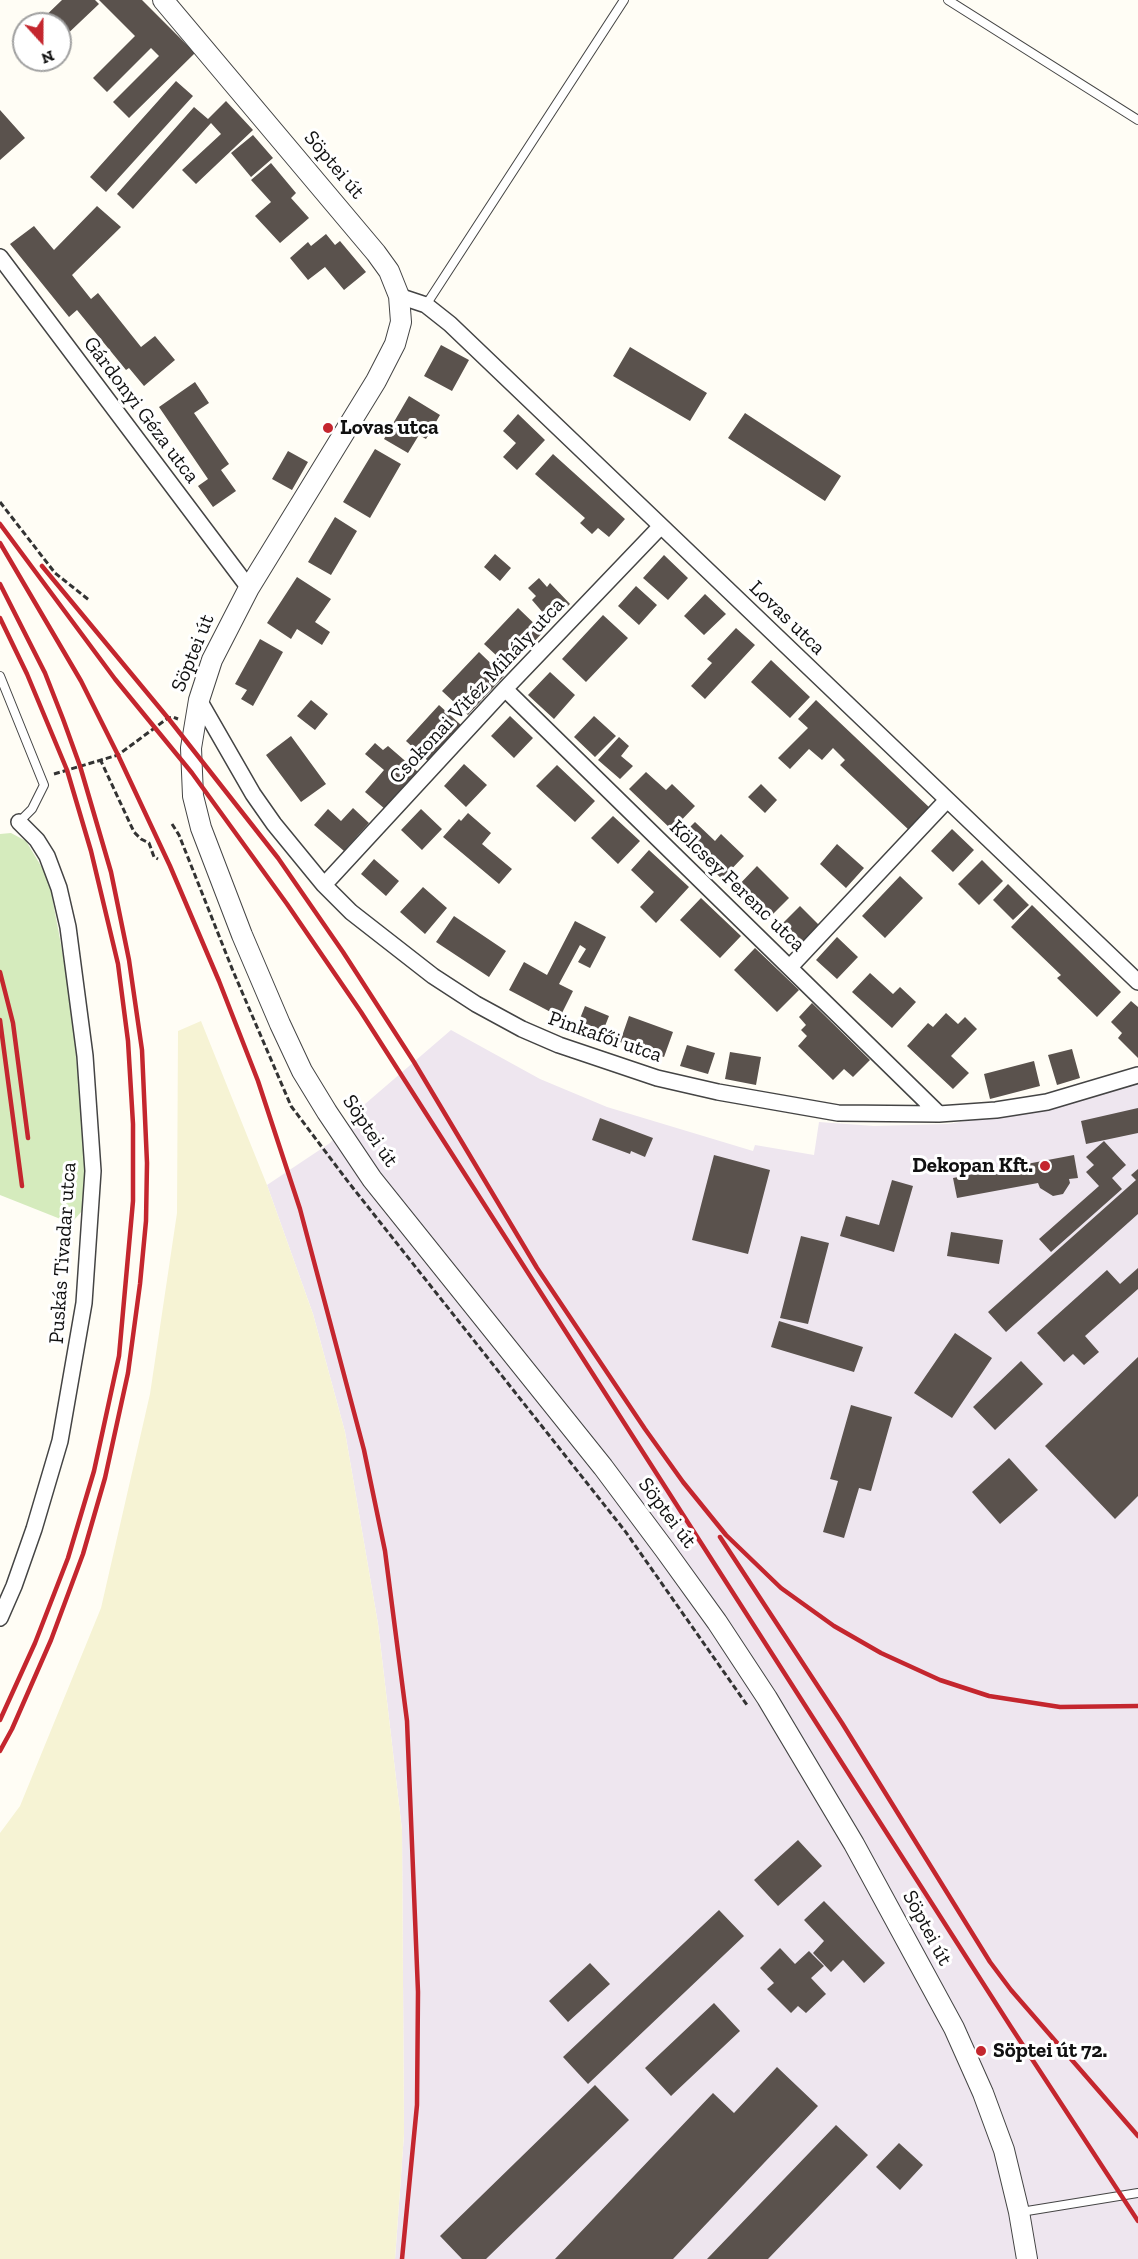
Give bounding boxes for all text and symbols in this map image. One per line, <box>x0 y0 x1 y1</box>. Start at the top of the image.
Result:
north arrow <box>12 12 72 72</box>
text: N <box>39 46 57 68</box>
street label: Söptei út <box>298 126 370 204</box>
street label: Gárdonyi Géza utca <box>78 332 204 488</box>
place label: Lovas utca <box>340 415 439 441</box>
marker: Lovas utca <box>321 421 335 435</box>
street label: Lovas utca <box>744 576 830 660</box>
street label: Csokonai Vitéz Mihály utca <box>384 593 570 789</box>
street label: Söptei út <box>166 611 220 695</box>
street label: Kölcsey Ferenc utca <box>664 815 810 957</box>
street label: Pinkafői utca <box>545 1006 665 1068</box>
street label: Söptei út <box>337 1090 403 1172</box>
place label: Dekopan Kft. <box>912 1153 1033 1179</box>
marker: Dekopan Kft. <box>1038 1159 1052 1173</box>
street label: Puskás Tivadar utca <box>44 1161 82 1345</box>
street label: Söptei út <box>632 1473 702 1553</box>
street label: Söptei út <box>897 1886 957 1970</box>
place label: Söptei út 72. <box>993 2038 1107 2064</box>
marker: Söptei út 72. <box>974 2044 988 2058</box>

